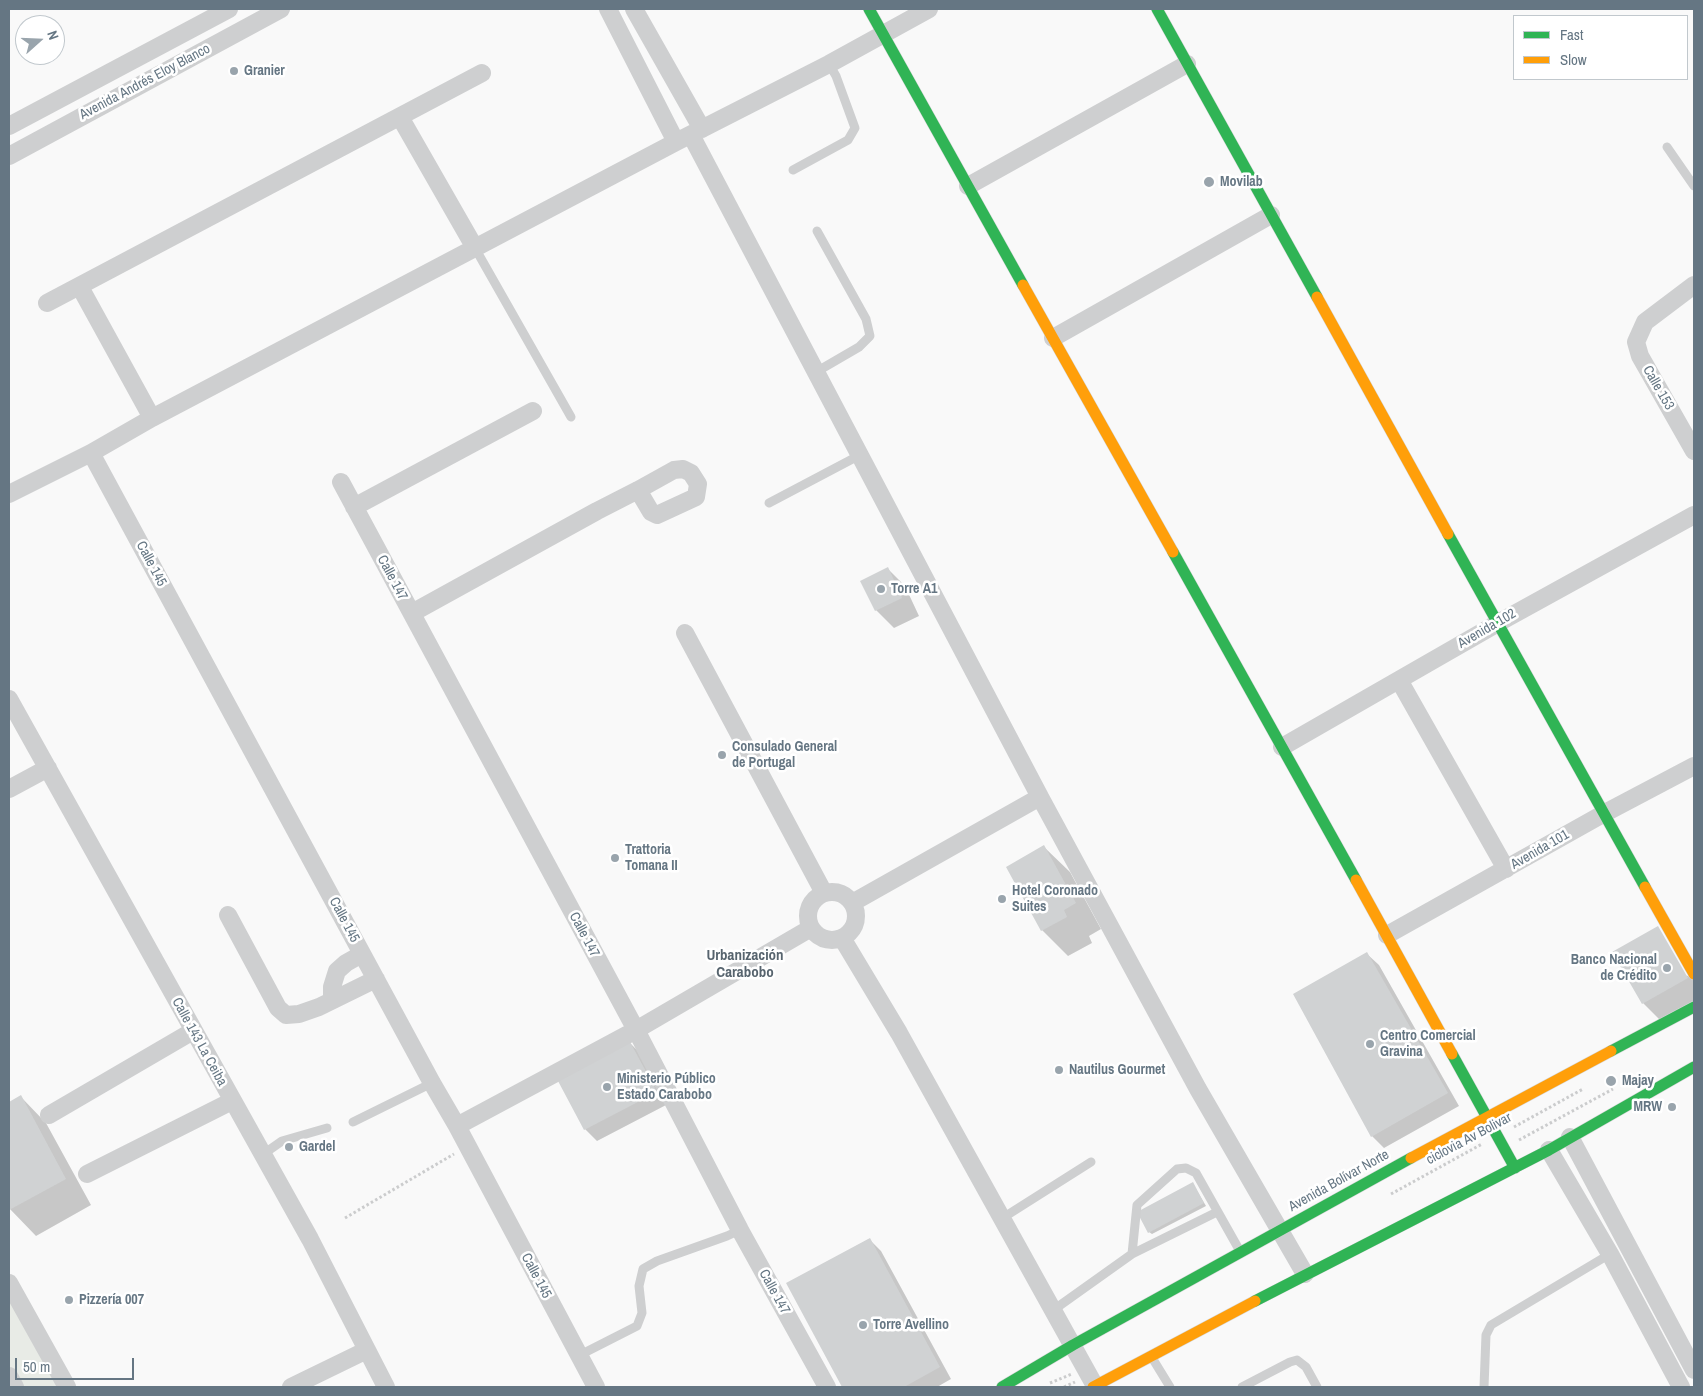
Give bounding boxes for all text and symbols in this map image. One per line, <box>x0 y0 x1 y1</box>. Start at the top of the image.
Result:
north arrow <box>15 15 65 65</box>
legend <box>1513 15 1688 80</box>
text: Fast <box>1560 24 1583 45</box>
text: N <box>43 28 63 42</box>
street label: Avenida Andrés Eloy Blanco <box>77 40 213 124</box>
text: Slow <box>1560 49 1587 70</box>
place label: Granier <box>244 63 285 79</box>
marker: Granier <box>228 65 240 77</box>
place label: Movilab <box>1220 174 1263 190</box>
marker: Movilab <box>1202 175 1216 189</box>
street label: Calle 153 <box>1639 363 1677 413</box>
street label: Calle 145 <box>132 539 170 589</box>
street label: Calle 147 <box>373 553 411 603</box>
place label: Torre A1 <box>891 581 937 597</box>
marker: Torre A1 <box>875 583 887 595</box>
street label: Avenida 102 <box>1455 606 1519 652</box>
place label: Consulado General de Portugal <box>732 739 837 772</box>
marker: Consulado General de Portugal <box>716 749 728 761</box>
street label: Avenida 101 <box>1508 827 1572 873</box>
place label: Trattoria Tomana II <box>625 842 678 874</box>
marker: Trattoria Tomana II <box>609 852 621 864</box>
place label: Hotel Coronado Suites <box>1012 883 1098 916</box>
marker: Hotel Coronado Suites <box>996 893 1008 905</box>
street label: Calle 145 <box>325 895 363 945</box>
street label: Calle 147 <box>565 910 603 960</box>
district label: Urbanización Carabobo <box>706 947 784 982</box>
place label: Banco Nacional de Crédito <box>1571 952 1657 984</box>
marker: Banco Nacional de Crédito <box>1661 962 1673 974</box>
street label: Calle 143 La Ceiba <box>168 995 230 1089</box>
place label: Centro Comercial Gravina <box>1380 1028 1476 1060</box>
marker: Centro Comercial Gravina <box>1364 1038 1376 1050</box>
place label: Nautilus Gourmet <box>1069 1062 1165 1078</box>
marker: Nautilus Gourmet <box>1053 1064 1065 1076</box>
place label: Ministerio Público Estado Carabobo <box>617 1071 716 1104</box>
place label: Majay <box>1622 1073 1654 1089</box>
marker: Majay <box>1604 1074 1618 1088</box>
marker: Ministerio Público Estado Carabobo <box>601 1081 613 1093</box>
place label: MRW <box>1634 1099 1662 1115</box>
marker: MRW <box>1666 1101 1678 1113</box>
street label: ciclovia Av Bolivar <box>1423 1109 1515 1169</box>
place label: Gardel <box>299 1139 335 1155</box>
marker: Gardel <box>283 1141 295 1153</box>
street label: Avenida Bolívar Norte <box>1286 1146 1392 1216</box>
street label: Calle 145 <box>517 1251 555 1301</box>
street label: Calle 147 <box>755 1267 793 1317</box>
place label: Pizzería 007 <box>79 1292 144 1308</box>
marker: Pizzería 007 <box>63 1294 75 1306</box>
place label: Torre Avellino <box>873 1317 949 1333</box>
marker: Torre Avellino <box>857 1319 869 1331</box>
scale bar <box>18 1348 136 1380</box>
text: 50 m <box>23 1356 50 1377</box>

